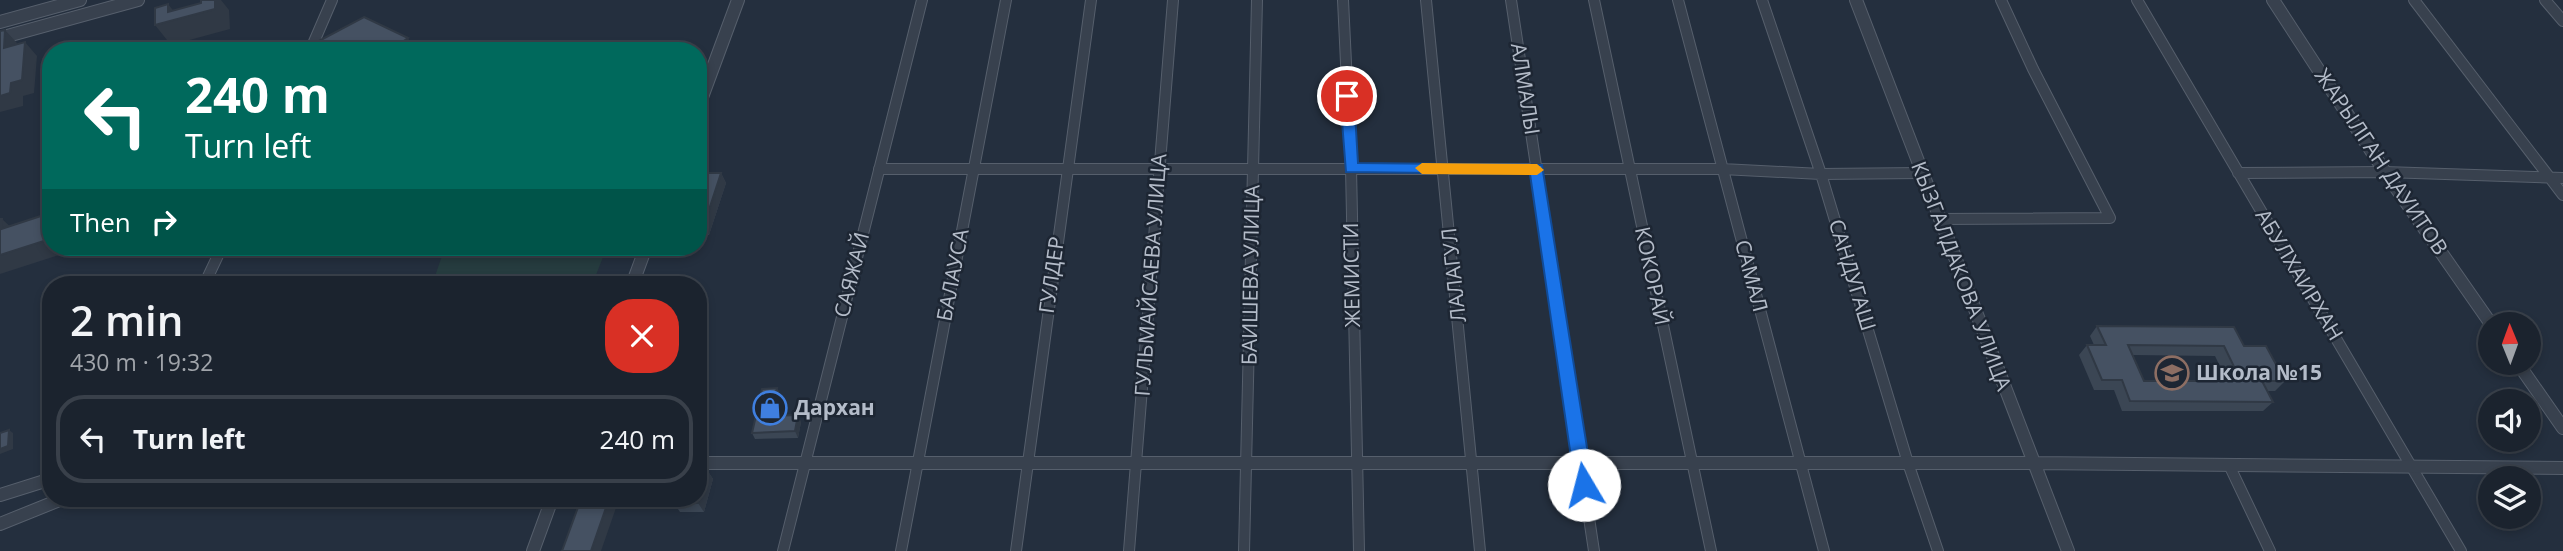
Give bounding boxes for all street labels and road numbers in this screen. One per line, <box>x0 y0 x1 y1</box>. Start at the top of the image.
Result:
street label: АЛМАЛЫ <box>1505 41 1547 137</box>
street label: ЖАРЫЛГАН ДАУИТОВ <box>2309 63 2455 260</box>
street label: ГУЛЬМАЙСАЕВА УЛИЦА <box>1128 152 1172 397</box>
street label: КЫЗГАЛДАКОВА УЛИЦА <box>1905 157 2019 395</box>
street label: БАИШЕВА УЛИЦА <box>1234 184 1266 365</box>
street label: АБУЛХАИРХАН <box>2250 204 2350 345</box>
street label: САНДУГАШ <box>1823 216 1883 334</box>
street label: ЖЕМИСТИ <box>1336 222 1366 328</box>
street label: КОКОРАЙ <box>1629 224 1677 328</box>
street label: БАЛАУСА <box>929 225 975 323</box>
street label: ЛАЛАГУЛ <box>1434 227 1472 324</box>
street label: САЯЖАЙ <box>827 229 875 320</box>
street label: ГУЛДЕР <box>1032 235 1070 315</box>
street label: САМАЛ <box>1729 237 1775 315</box>

